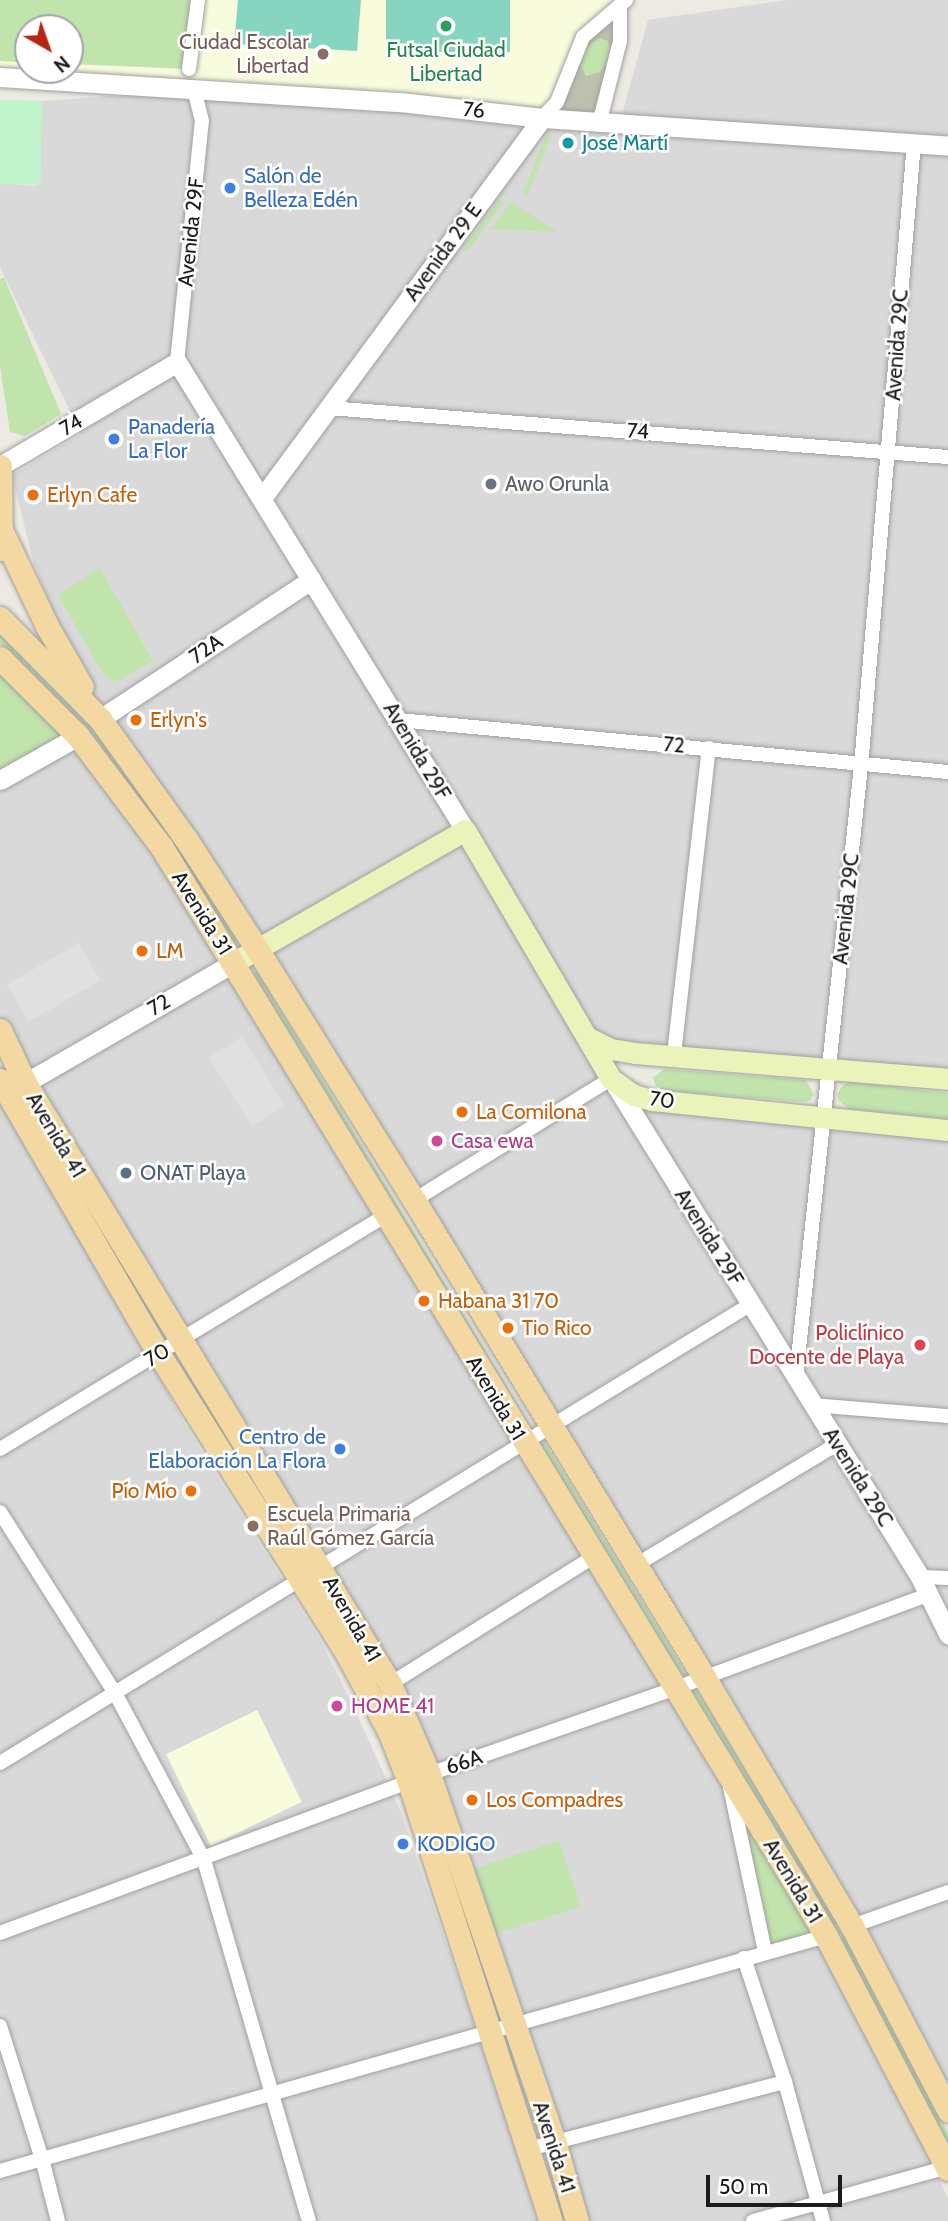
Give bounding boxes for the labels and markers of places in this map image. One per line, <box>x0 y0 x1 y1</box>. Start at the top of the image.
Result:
marker: Futsal Ciudad Libertad <box>438 18 454 34</box>
place label: Ciudad Escolar Libertad <box>179 29 309 79</box>
place label: Futsal Ciudad Libertad <box>386 37 506 87</box>
marker: Ciudad Escolar Libertad <box>315 46 331 62</box>
place label: José Martí <box>582 130 668 156</box>
marker: José Martí <box>560 135 576 151</box>
place label: Salón de Belleza Edén <box>244 163 358 213</box>
marker: Salón de Belleza Edén <box>222 180 238 196</box>
place label: Panadería La Flor <box>128 414 215 464</box>
marker: Panadería La Flor <box>106 431 122 447</box>
place label: Awo Orunla <box>505 471 609 497</box>
marker: Awo Orunla <box>483 476 499 492</box>
place label: Erlyn Cafe <box>47 482 137 508</box>
marker: Erlyn Cafe <box>25 487 41 503</box>
place label: Erlyn's <box>150 707 207 733</box>
marker: Erlyn's <box>128 712 144 728</box>
place label: LM <box>156 938 184 964</box>
marker: LM <box>134 943 150 959</box>
place label: La Comilona <box>476 1099 587 1125</box>
marker: La Comilona <box>454 1104 470 1120</box>
place label: Casa ewa <box>451 1128 533 1154</box>
marker: Casa ewa <box>429 1133 445 1149</box>
place label: ONAT Playa <box>140 1160 246 1186</box>
marker: ONAT Playa <box>118 1165 134 1181</box>
place label: Habana 31 70 <box>438 1288 559 1314</box>
marker: Habana 31 70 <box>416 1293 432 1309</box>
place label: Tio Rico <box>522 1315 592 1341</box>
marker: Tio Rico <box>500 1320 516 1336</box>
place label: Policlínico Docente de Playa <box>749 1320 904 1370</box>
marker: Policlínico Docente de Playa <box>910 1335 930 1355</box>
place label: Centro de Elaboración La Flora <box>148 1424 326 1474</box>
marker: Centro de Elaboración La Flora <box>332 1441 348 1457</box>
place label: Pío Mío <box>112 1478 177 1504</box>
marker: Pío Mío <box>183 1483 199 1499</box>
place label: Escuela Primaria Raúl Gómez García <box>267 1501 434 1551</box>
marker: Escuela Primaria Raúl Gómez García <box>245 1518 261 1534</box>
place label: HOME 41 <box>351 1693 434 1719</box>
marker: HOME 41 <box>329 1698 345 1714</box>
place label: Los Compadres <box>486 1787 623 1813</box>
marker: Los Compadres <box>464 1792 480 1808</box>
place label: KODIGO <box>417 1831 495 1857</box>
marker: KODIGO <box>395 1836 411 1852</box>

